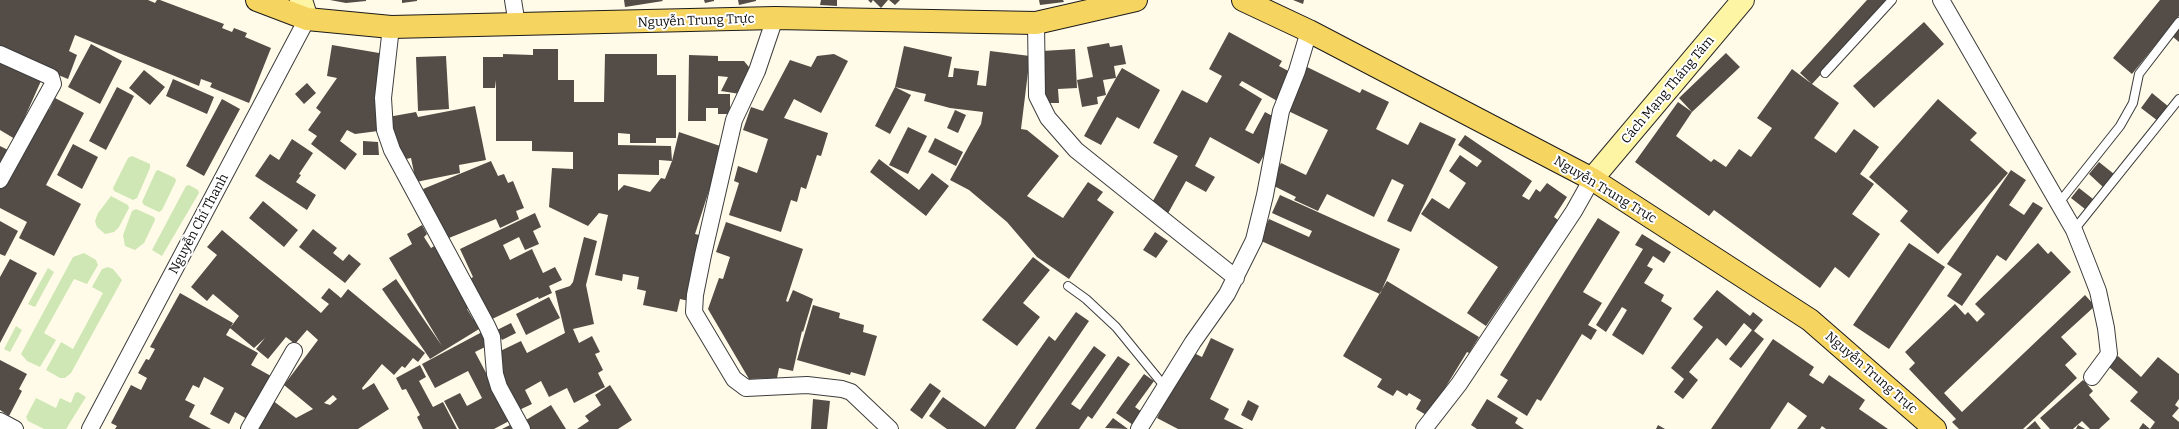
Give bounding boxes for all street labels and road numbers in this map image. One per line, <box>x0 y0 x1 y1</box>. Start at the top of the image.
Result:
street label: Nguyễn Trung Trực <box>637 11 755 31</box>
street label: Cách Mạng Tháng Tám <box>1618 33 1718 147</box>
street label: Nguyễn Trung Trực <box>1551 153 1659 227</box>
street label: Nguyễn Chí Thanh <box>166 171 232 277</box>
street label: Nguyễn Trung Trực <box>1822 329 1920 417</box>

